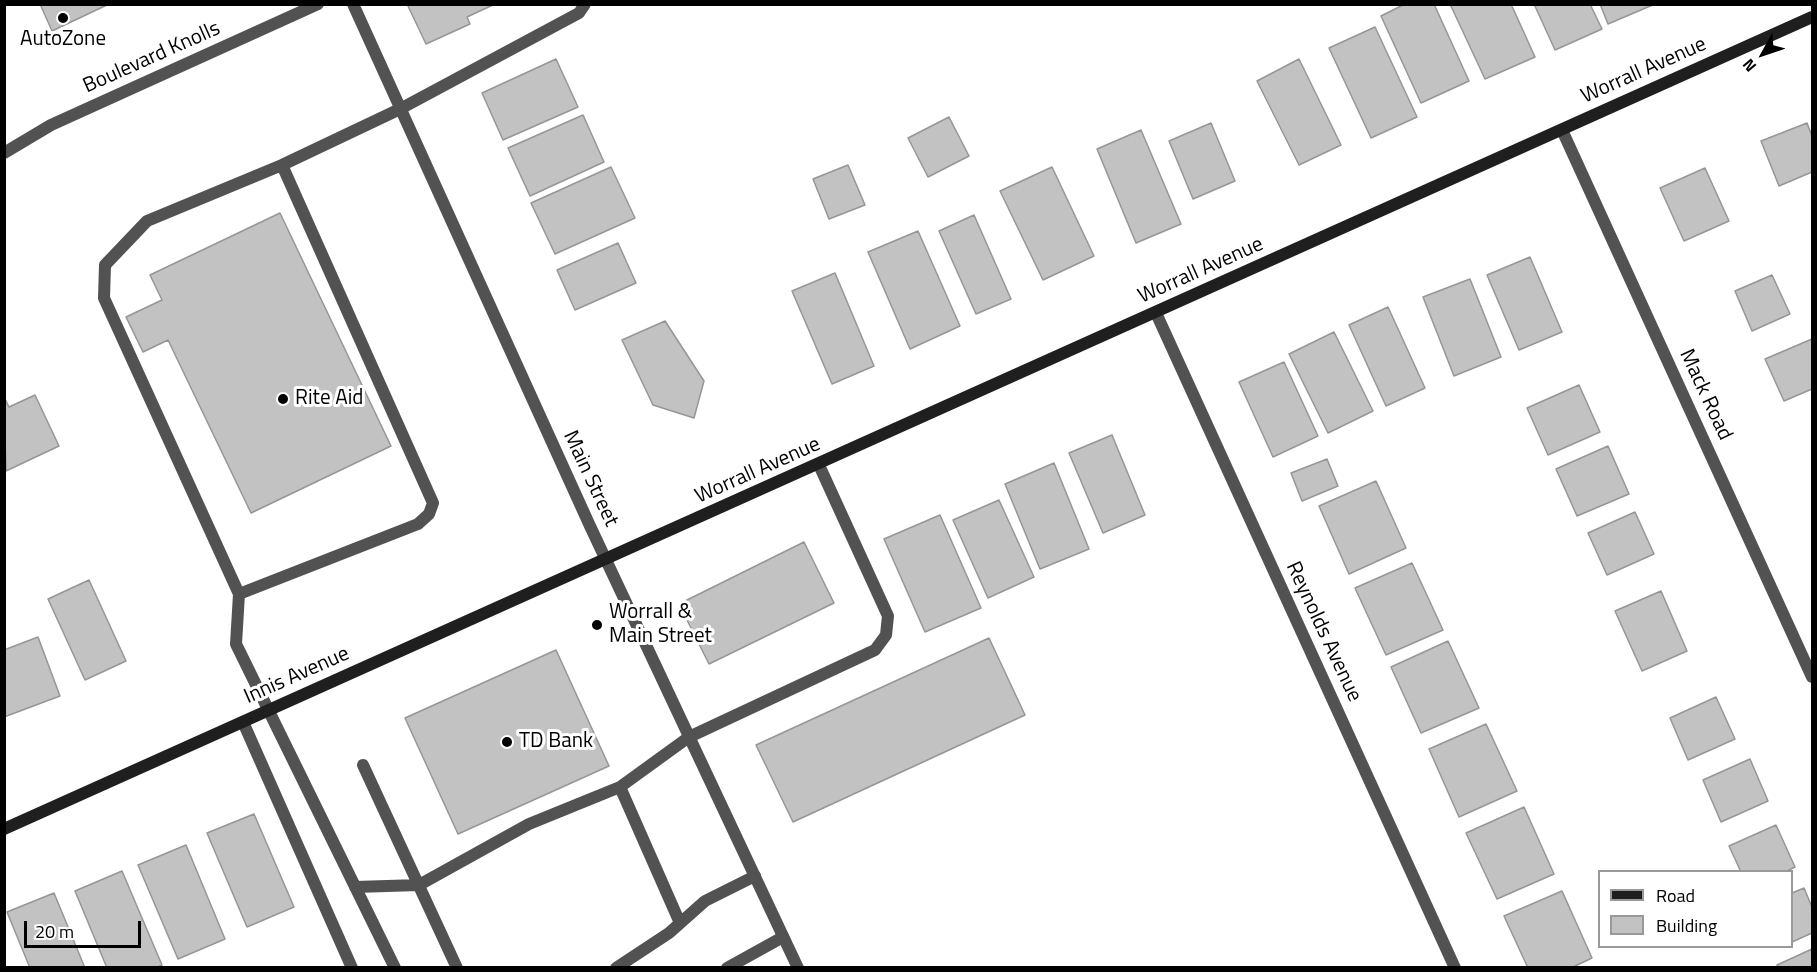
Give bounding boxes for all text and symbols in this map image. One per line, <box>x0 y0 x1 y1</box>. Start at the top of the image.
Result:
marker: AutoZone <box>56 11 70 25</box>
street label: Boulevard Knolls <box>80 17 224 99</box>
north arrow <box>1733 24 1793 84</box>
place label: AutoZone <box>20 27 106 53</box>
street label: Worrall Avenue <box>1578 32 1710 110</box>
text: N <box>1736 54 1762 78</box>
street label: Worrall Avenue <box>1135 232 1267 310</box>
street label: Mack Road <box>1673 346 1737 444</box>
place label: Rite Aid <box>295 386 363 412</box>
marker: Rite Aid <box>276 392 290 406</box>
street label: Main Street <box>557 427 623 531</box>
street label: Worrall Avenue <box>692 432 824 510</box>
street label: Reynolds Avenue <box>1280 558 1366 706</box>
place label: Worrall & Main Street <box>609 600 712 650</box>
marker: Worrall & Main Street <box>590 618 604 632</box>
street label: Innis Avenue <box>241 642 353 710</box>
place label: TD Bank <box>519 729 593 755</box>
marker: TD Bank <box>500 735 514 749</box>
legend <box>1598 870 1793 948</box>
text: Road <box>1656 882 1695 909</box>
scale bar <box>27 909 144 947</box>
text: Building <box>1656 912 1717 939</box>
text: 20 m <box>35 918 74 945</box>

